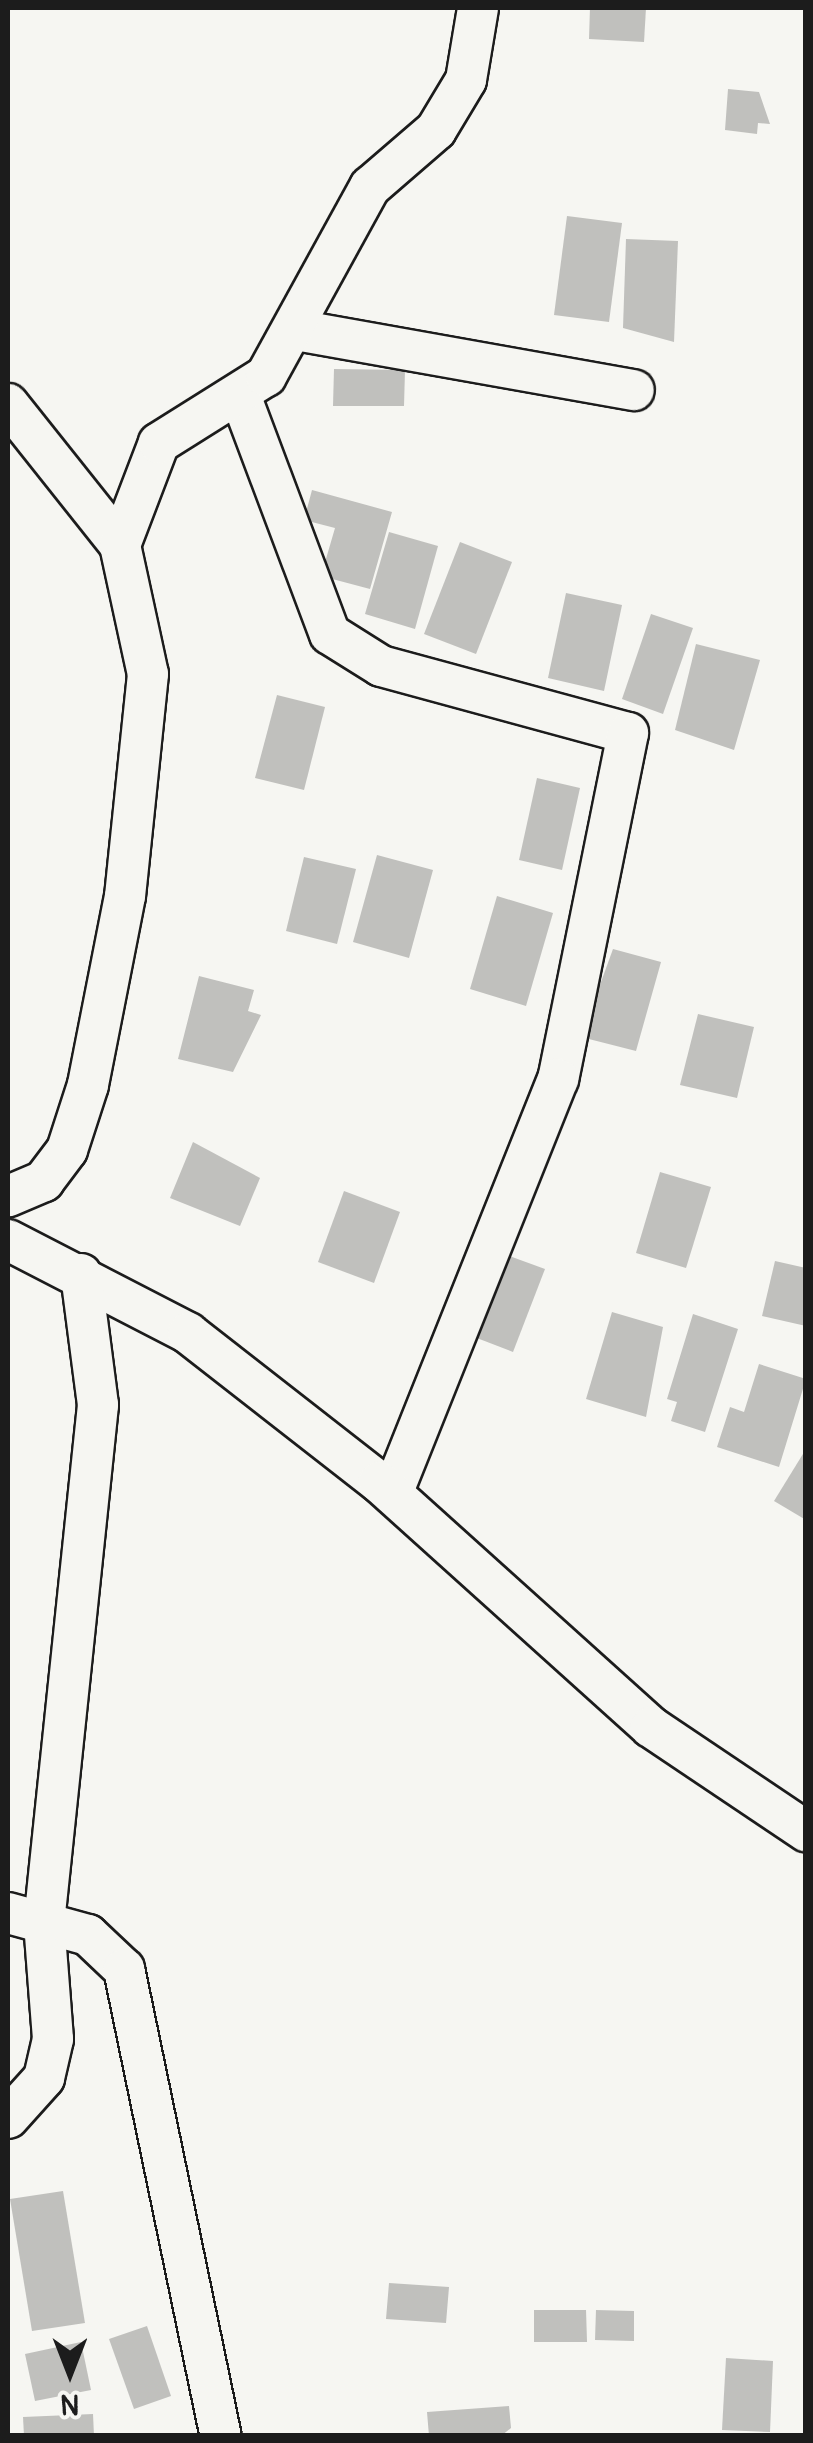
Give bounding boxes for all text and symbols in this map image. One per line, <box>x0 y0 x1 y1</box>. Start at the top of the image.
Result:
north arrow <box>20 2323 120 2423</box>
text: N <box>61 2386 79 2421</box>

